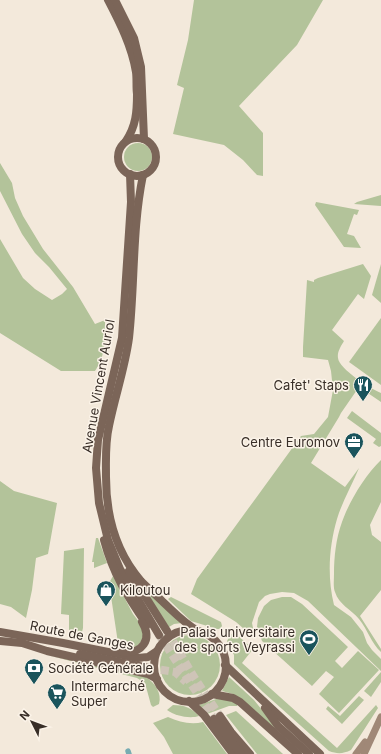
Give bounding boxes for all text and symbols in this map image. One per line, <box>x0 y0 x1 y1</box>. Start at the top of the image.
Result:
street label: Avenue Vincent Auriol <box>78 318 118 454</box>
restaurant icon: Cafet' Staps <box>352 374 374 402</box>
place label: Cafet' Staps <box>274 377 349 393</box>
office icon: Centre Euromov <box>343 431 365 459</box>
place label: Centre Euromov <box>241 434 340 450</box>
shop icon: Kiloutou <box>95 579 117 607</box>
place label: Kiloutou <box>120 582 170 598</box>
street label: Route de Ganges <box>29 617 135 653</box>
place label: Palais universitaire des sports Veyrassi <box>175 624 295 655</box>
sports icon: Palais universitaire des sports Veyrassi <box>298 628 320 656</box>
bank icon: Société Générale <box>23 657 45 685</box>
place label: Société Générale <box>48 660 153 676</box>
place label: Intermarché Super <box>71 678 145 709</box>
supermarket icon: Intermarché Super <box>46 682 68 710</box>
north arrow <box>12 702 52 742</box>
text: N <box>17 708 33 723</box>

